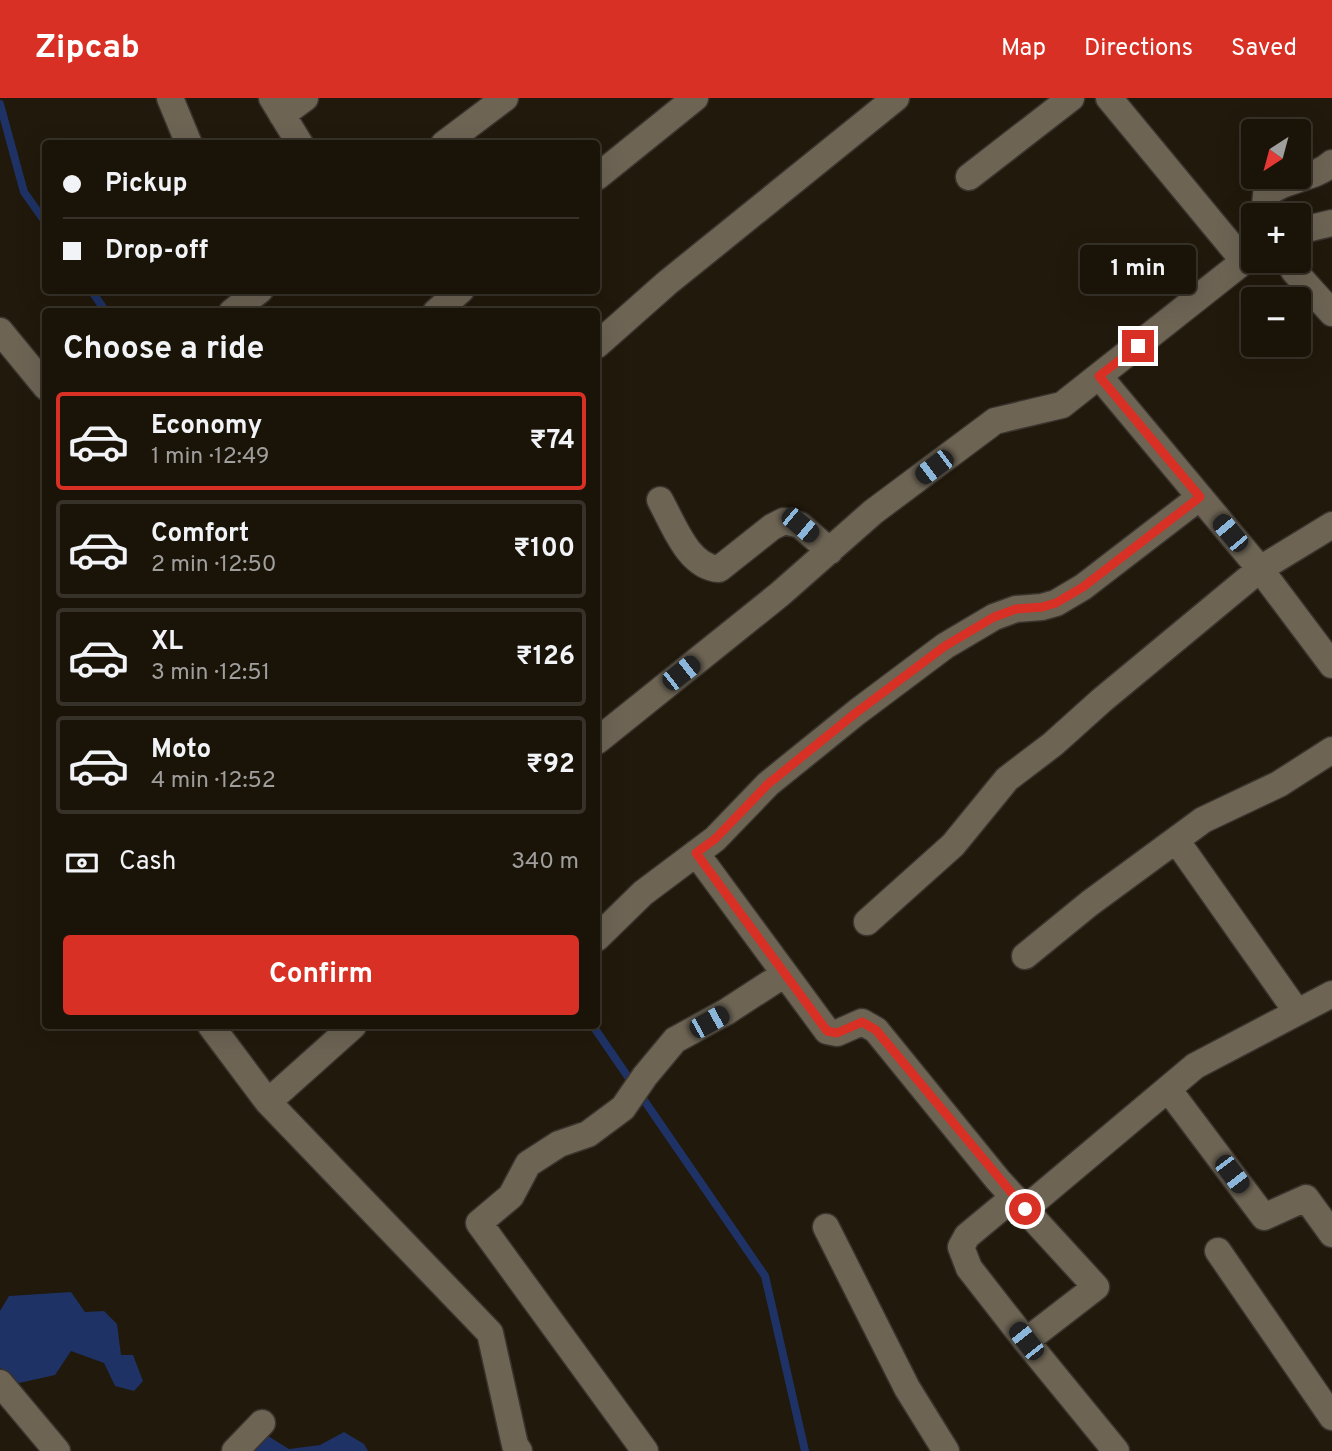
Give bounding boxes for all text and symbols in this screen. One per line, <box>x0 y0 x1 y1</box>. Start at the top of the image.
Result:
text: Zipcab <box>35 28 140 70</box>
text: Map <box>1001 34 1046 64</box>
text: Directions <box>1084 34 1193 64</box>
text: Saved <box>1231 34 1297 64</box>
north arrow <box>1241 119 1311 189</box>
map controls <box>1241 119 1311 357</box>
text: Pickup <box>105 168 188 201</box>
button: + <box>1241 203 1311 273</box>
text: Drop-off <box>105 235 208 268</box>
callout: 1 min <box>1080 244 1196 294</box>
text: 1 min <box>1110 255 1166 284</box>
button: − <box>1241 287 1311 357</box>
text: Choose a ride <box>63 330 264 370</box>
route end <box>1122 330 1154 362</box>
icon: car <box>67 410 130 473</box>
text: Economy <box>151 410 262 443</box>
text: ₹74 <box>529 425 575 458</box>
text: 1 min · 12:49 <box>151 443 270 472</box>
car <box>911 446 958 488</box>
car <box>778 503 823 547</box>
car <box>1209 510 1252 556</box>
icon: car <box>67 518 130 581</box>
text: Comfort <box>151 518 249 551</box>
text: ₹100 <box>513 533 575 566</box>
text: 2 min · 12:50 <box>151 551 276 580</box>
icon: car <box>67 626 130 689</box>
text: XL <box>151 626 183 659</box>
text: ₹126 <box>516 641 575 674</box>
car <box>658 652 705 694</box>
text: 3 min · 12:51 <box>151 659 270 688</box>
icon: car <box>67 734 130 797</box>
text: Moto <box>151 734 211 767</box>
text: ₹92 <box>526 749 575 782</box>
text: 4 min · 12:52 <box>151 767 276 796</box>
icon: cash <box>63 844 101 882</box>
text: Cash <box>119 846 176 879</box>
text: 340 m <box>511 848 579 877</box>
button: Confirm <box>63 935 579 1015</box>
car <box>686 1003 733 1041</box>
car <box>1211 1151 1254 1197</box>
route start <box>1009 1193 1041 1225</box>
car <box>1005 1318 1048 1364</box>

